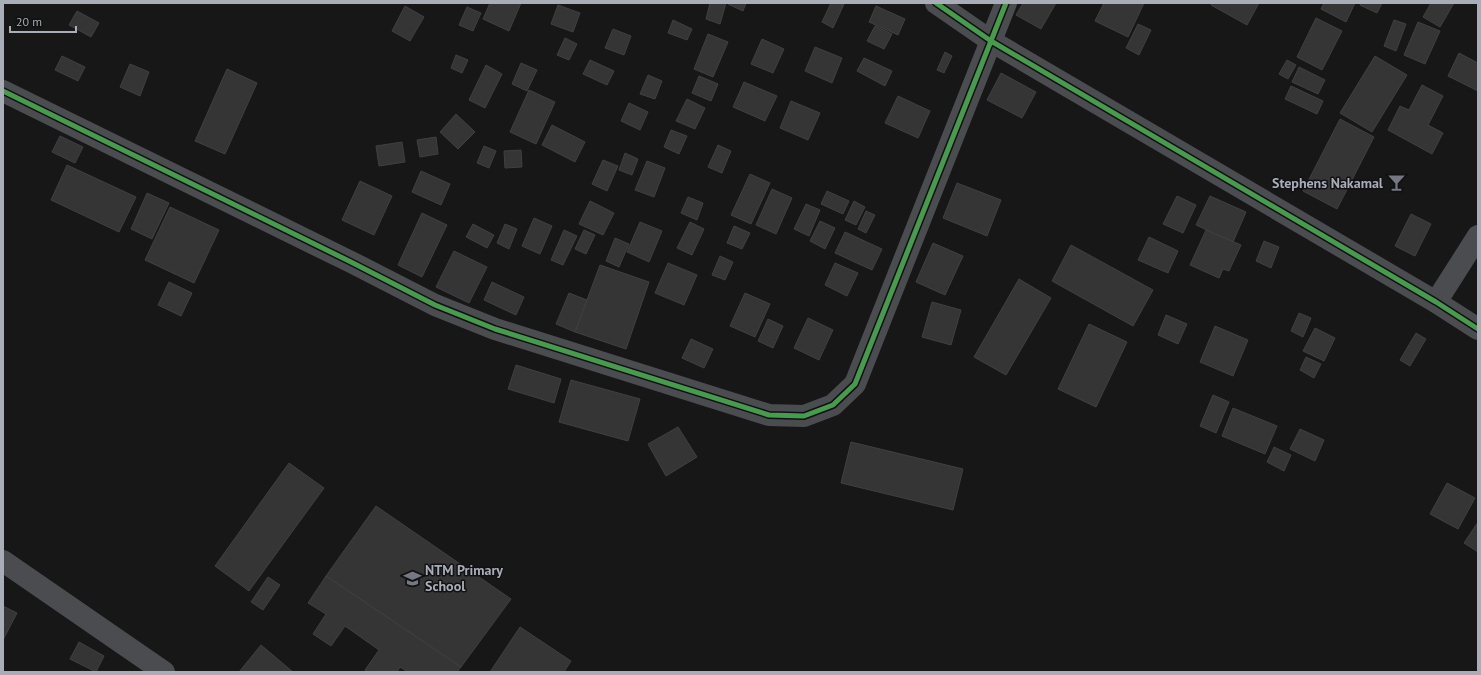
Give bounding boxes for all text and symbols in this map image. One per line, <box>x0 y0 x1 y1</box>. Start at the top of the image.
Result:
scale bar <box>10 8 76 34</box>
text: 20 m <box>16 14 42 29</box>
bar icon: Stephens Nakamal <box>1386 173 1406 193</box>
place label: Stephens Nakamal <box>1272 174 1384 192</box>
place label: NTM Primary School <box>425 561 503 595</box>
school or university icon: NTM Primary School <box>402 568 422 588</box>

